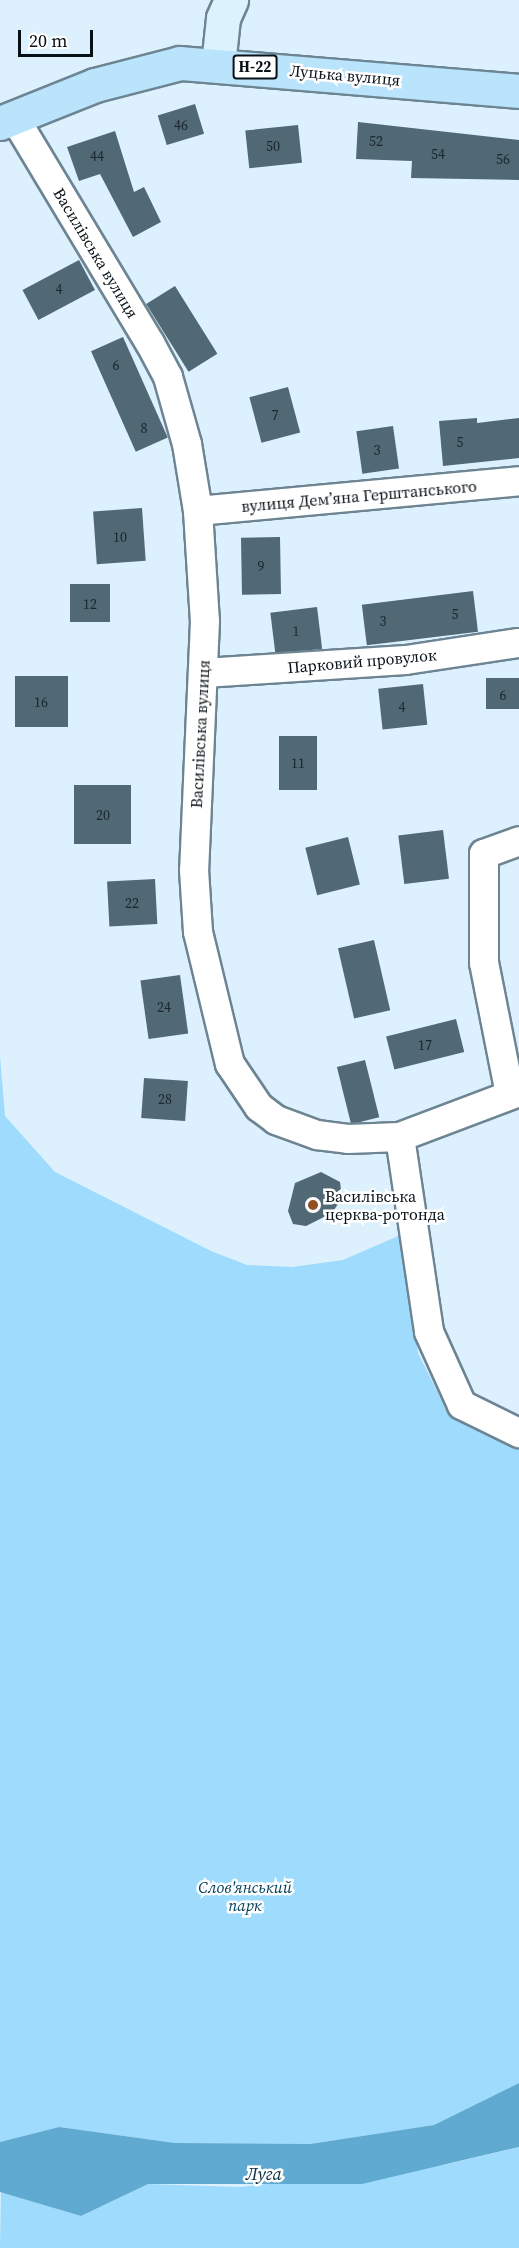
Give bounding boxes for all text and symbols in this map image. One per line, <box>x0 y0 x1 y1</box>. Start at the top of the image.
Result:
scale bar <box>21 18 96 56</box>
text: 20 m <box>29 28 67 53</box>
road number: Н-22 <box>232 55 278 79</box>
street label: Луцька вулиця <box>289 61 401 89</box>
house number: 46 <box>174 117 188 133</box>
house number: 52 <box>369 133 383 149</box>
house number: 50 <box>266 138 280 154</box>
house number: 54 <box>431 146 445 162</box>
house number: 44 <box>90 148 104 164</box>
house number: 56 <box>496 151 510 167</box>
street label: Василівська вулиця <box>50 184 142 322</box>
house number: 4 <box>56 281 62 297</box>
house number: 6 <box>113 357 119 373</box>
house number: 7 <box>272 407 278 423</box>
house number: 8 <box>141 420 147 436</box>
house number: 5 <box>457 434 463 450</box>
house number: 3 <box>374 442 380 458</box>
street label: вулиця Демʼяна Герштанського <box>240 476 478 516</box>
house number: 10 <box>113 529 127 545</box>
house number: 9 <box>258 558 264 574</box>
house number: 12 <box>83 596 97 612</box>
house number: 5 <box>452 606 458 622</box>
house number: 3 <box>380 613 386 629</box>
house number: 1 <box>293 623 299 639</box>
street label: Парковий провулок <box>287 645 437 677</box>
street label: Василівська вулиця <box>187 659 213 809</box>
house number: 6 <box>500 687 506 703</box>
house number: 16 <box>34 694 48 710</box>
house number: 4 <box>399 699 405 715</box>
house number: 11 <box>291 755 305 771</box>
house number: 20 <box>96 807 110 823</box>
house number: 22 <box>125 895 139 911</box>
house number: 24 <box>157 999 171 1015</box>
house number: 17 <box>418 1037 432 1053</box>
house number: 28 <box>158 1091 172 1107</box>
place label: Василівська церква-ротонда <box>325 1186 445 1224</box>
marker: Василівська церква-ротонда <box>306 1198 320 1212</box>
park label: Слов'янський парк <box>198 1877 292 1915</box>
water label: Луга <box>246 2163 282 2185</box>

